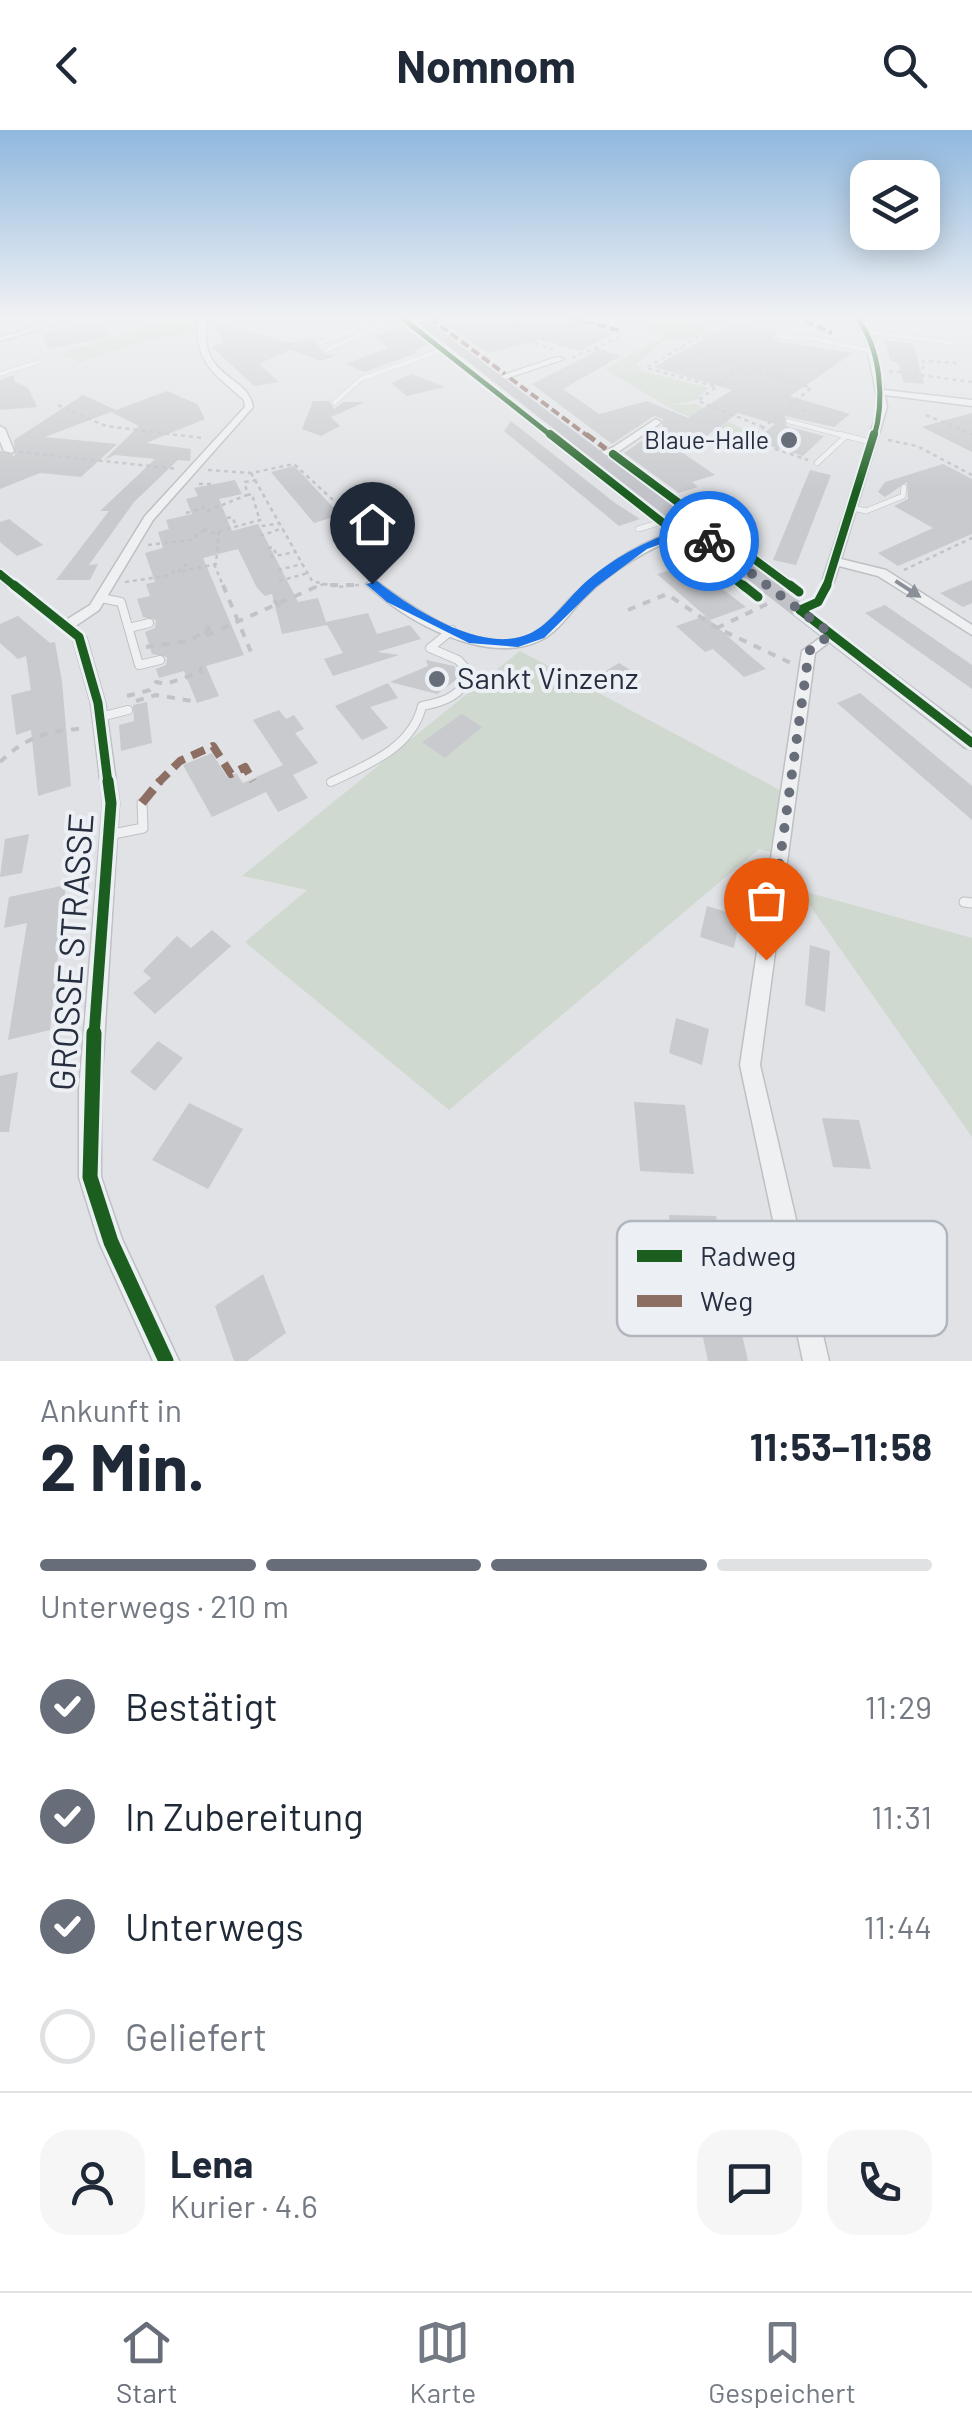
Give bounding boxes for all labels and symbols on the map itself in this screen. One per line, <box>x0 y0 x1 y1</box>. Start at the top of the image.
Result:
place label: Blaue-Halle <box>644 424 769 454</box>
marker: Blaue-Halle <box>778 429 800 451</box>
pin <box>330 482 415 585</box>
courier <box>659 491 759 591</box>
one-way arrow <box>894 579 921 597</box>
place label: Sankt Vinzenz <box>457 659 638 695</box>
marker: Sankt Vinzenz <box>426 668 448 690</box>
street label: GROSSE STRASSE <box>39 812 101 1092</box>
pin <box>724 858 809 961</box>
legend <box>617 1221 947 1336</box>
text: Radweg <box>700 1238 796 1272</box>
text: Weg <box>700 1283 753 1317</box>

